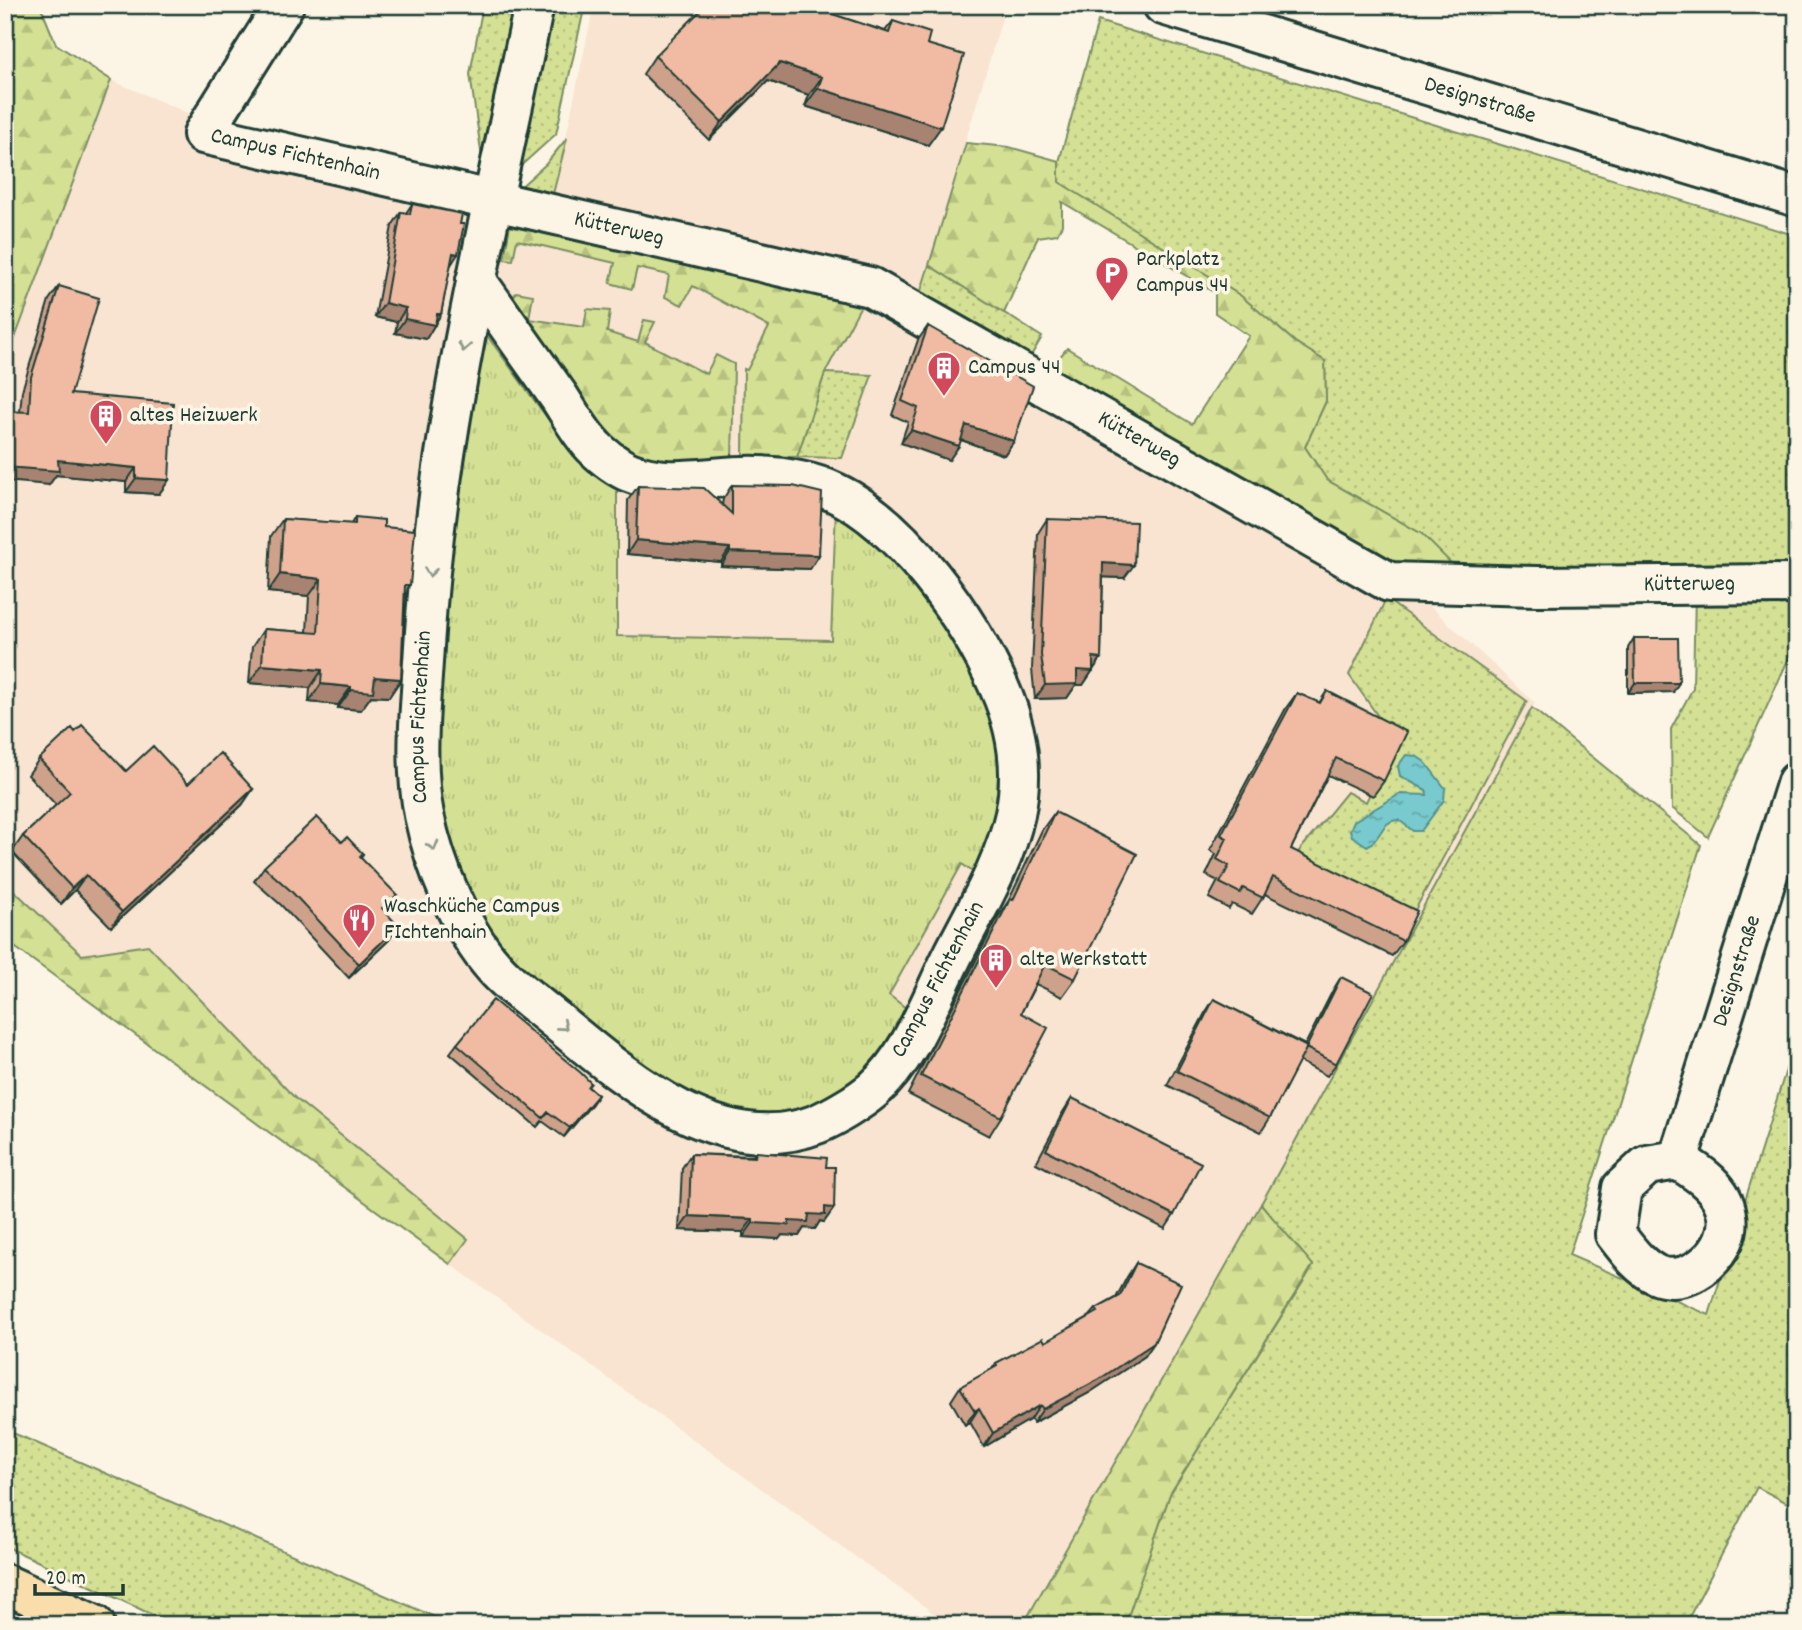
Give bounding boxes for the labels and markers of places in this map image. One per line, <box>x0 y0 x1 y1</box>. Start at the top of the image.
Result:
place label: Parkplatz Campus 44 <box>1136 244 1229 303</box>
parking icon: Parkplatz Campus 44 <box>1093 254 1131 303</box>
building icon: Campus 44 <box>925 349 963 398</box>
place label: Campus 44 <box>968 352 1061 385</box>
building icon: altes Heizwerk <box>87 397 125 446</box>
place label: altes Heizwerk <box>130 400 258 433</box>
place label: Waschküche Campus FIchtenhain <box>384 891 560 950</box>
restaurant icon: Waschküche Campus FIchtenhain <box>340 901 378 950</box>
building icon: alte Werkstatt <box>977 941 1015 990</box>
place label: alte Werkstatt <box>1020 944 1147 977</box>

